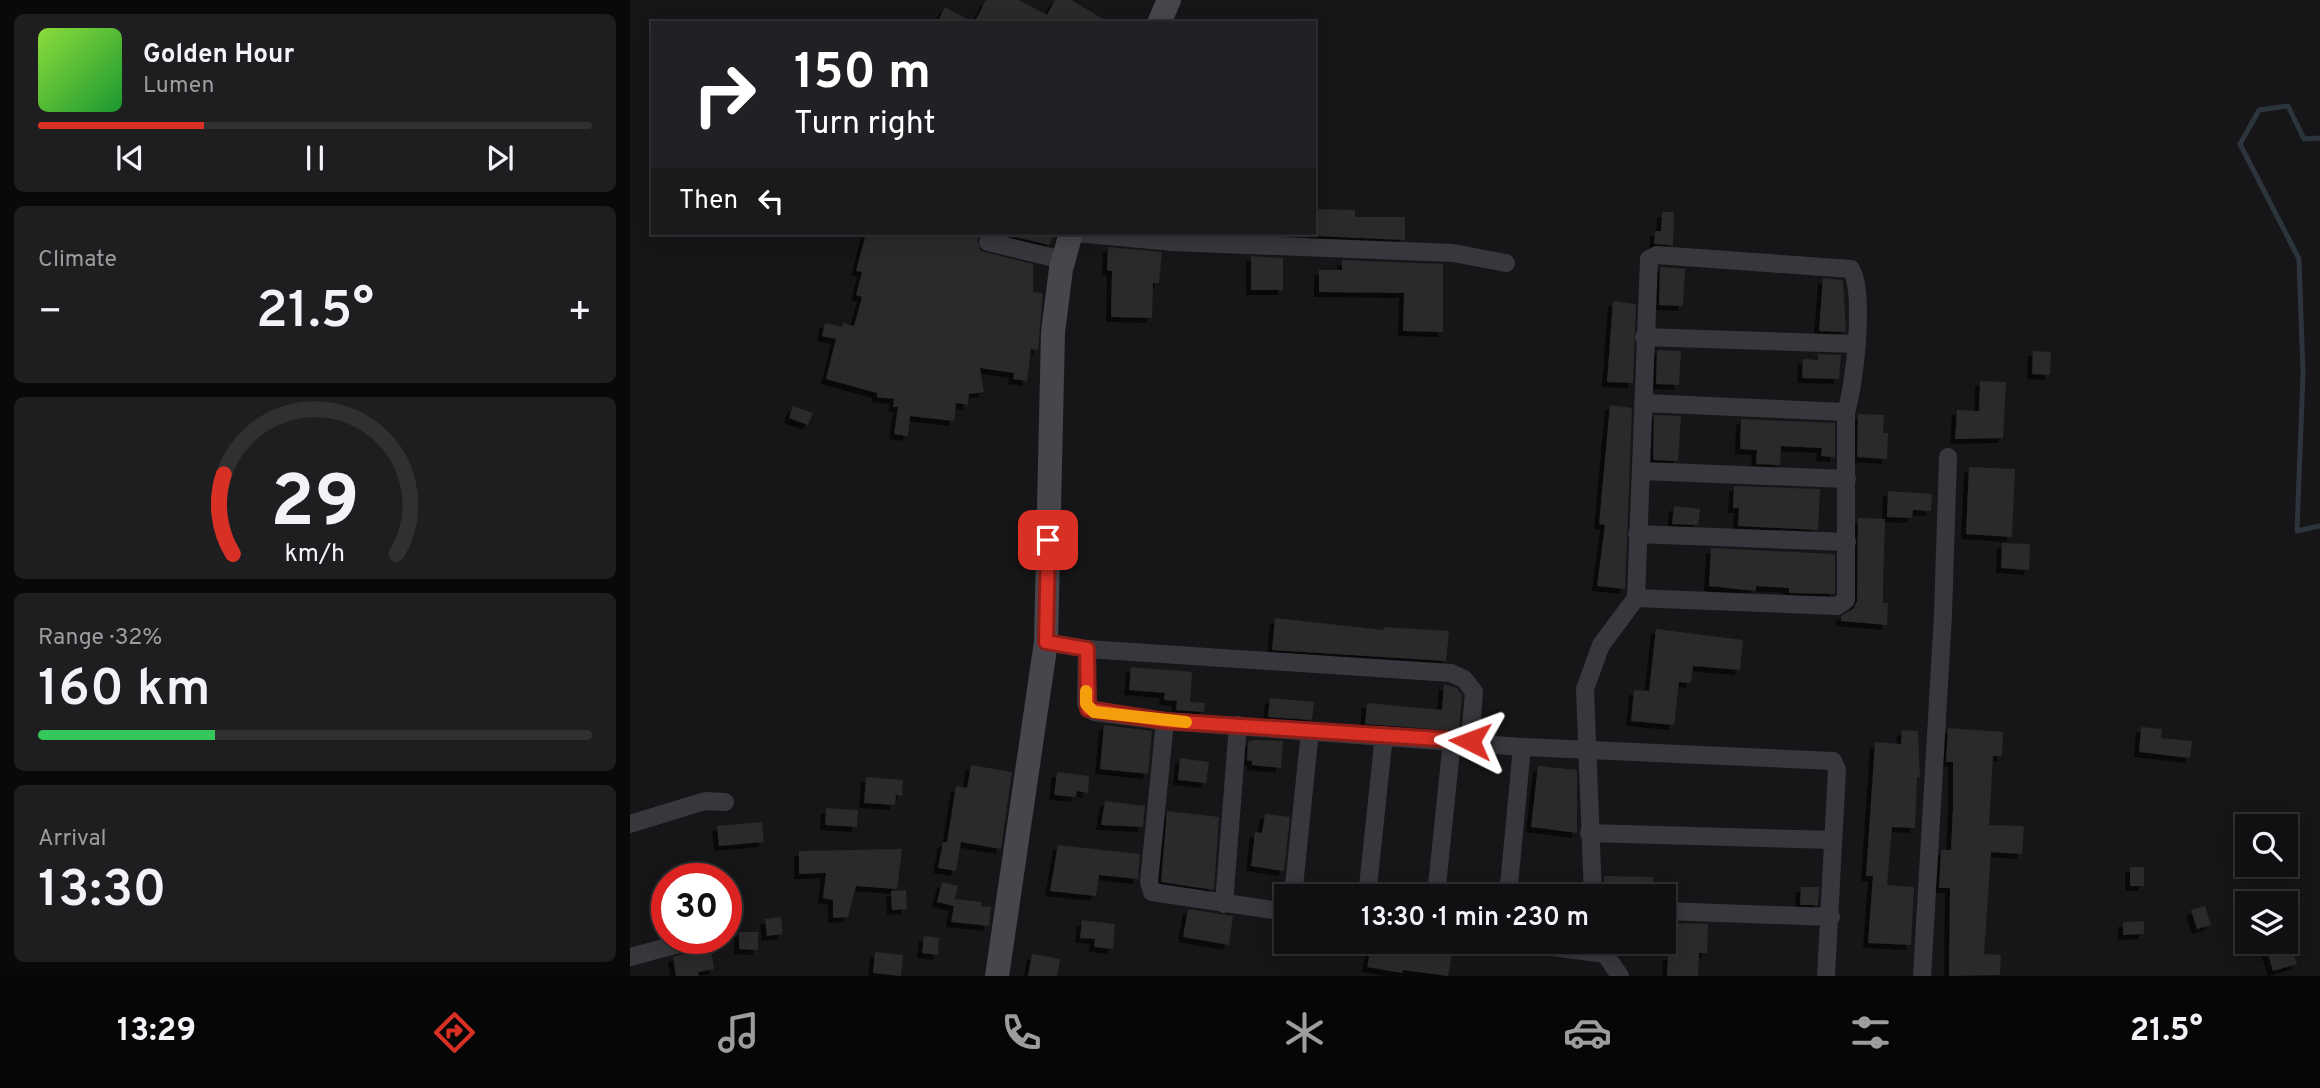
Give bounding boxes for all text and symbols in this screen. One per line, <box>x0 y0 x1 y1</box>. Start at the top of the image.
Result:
text: Golden Hour <box>143 39 294 72</box>
text: 150 m <box>794 44 931 106</box>
icon: right <box>679 49 770 140</box>
text: Lumen <box>143 72 214 101</box>
text: Turn right <box>794 105 936 145</box>
icon: previous <box>111 139 149 177</box>
icon: pause <box>296 139 334 177</box>
icon: next <box>481 139 519 177</box>
icon: left <box>752 182 790 220</box>
text: Then <box>679 185 738 218</box>
text: Climate <box>38 246 117 275</box>
text: 21.5° <box>256 280 374 346</box>
text: − <box>38 289 63 338</box>
text: + <box>567 289 592 338</box>
text: 29 <box>270 460 360 552</box>
pin <box>1018 510 1078 570</box>
icon: arrive <box>1029 521 1067 559</box>
text: km/h <box>285 539 345 571</box>
text: Range · 32% <box>38 624 162 653</box>
text: 160 km <box>38 658 210 724</box>
position arrow <box>1433 704 1507 778</box>
map controls <box>2235 814 2298 954</box>
button: search <box>2235 814 2298 877</box>
text: Arrival <box>38 825 107 854</box>
text: 13:30 <box>38 859 166 925</box>
speed limit sign: 30 <box>651 863 742 954</box>
button: layers <box>2235 891 2298 954</box>
text: 13:30 · 1 min · 230 m <box>1361 902 1589 935</box>
icon: directions <box>430 1008 479 1057</box>
icon: music <box>714 1008 763 1057</box>
icon: phone <box>997 1008 1046 1057</box>
icon: climate <box>1280 1008 1329 1057</box>
icon: car <box>1563 1008 1612 1057</box>
icon: filters <box>1846 1008 1895 1057</box>
text: 13:29 <box>117 1012 196 1052</box>
text: 21.5° <box>2130 1012 2203 1052</box>

